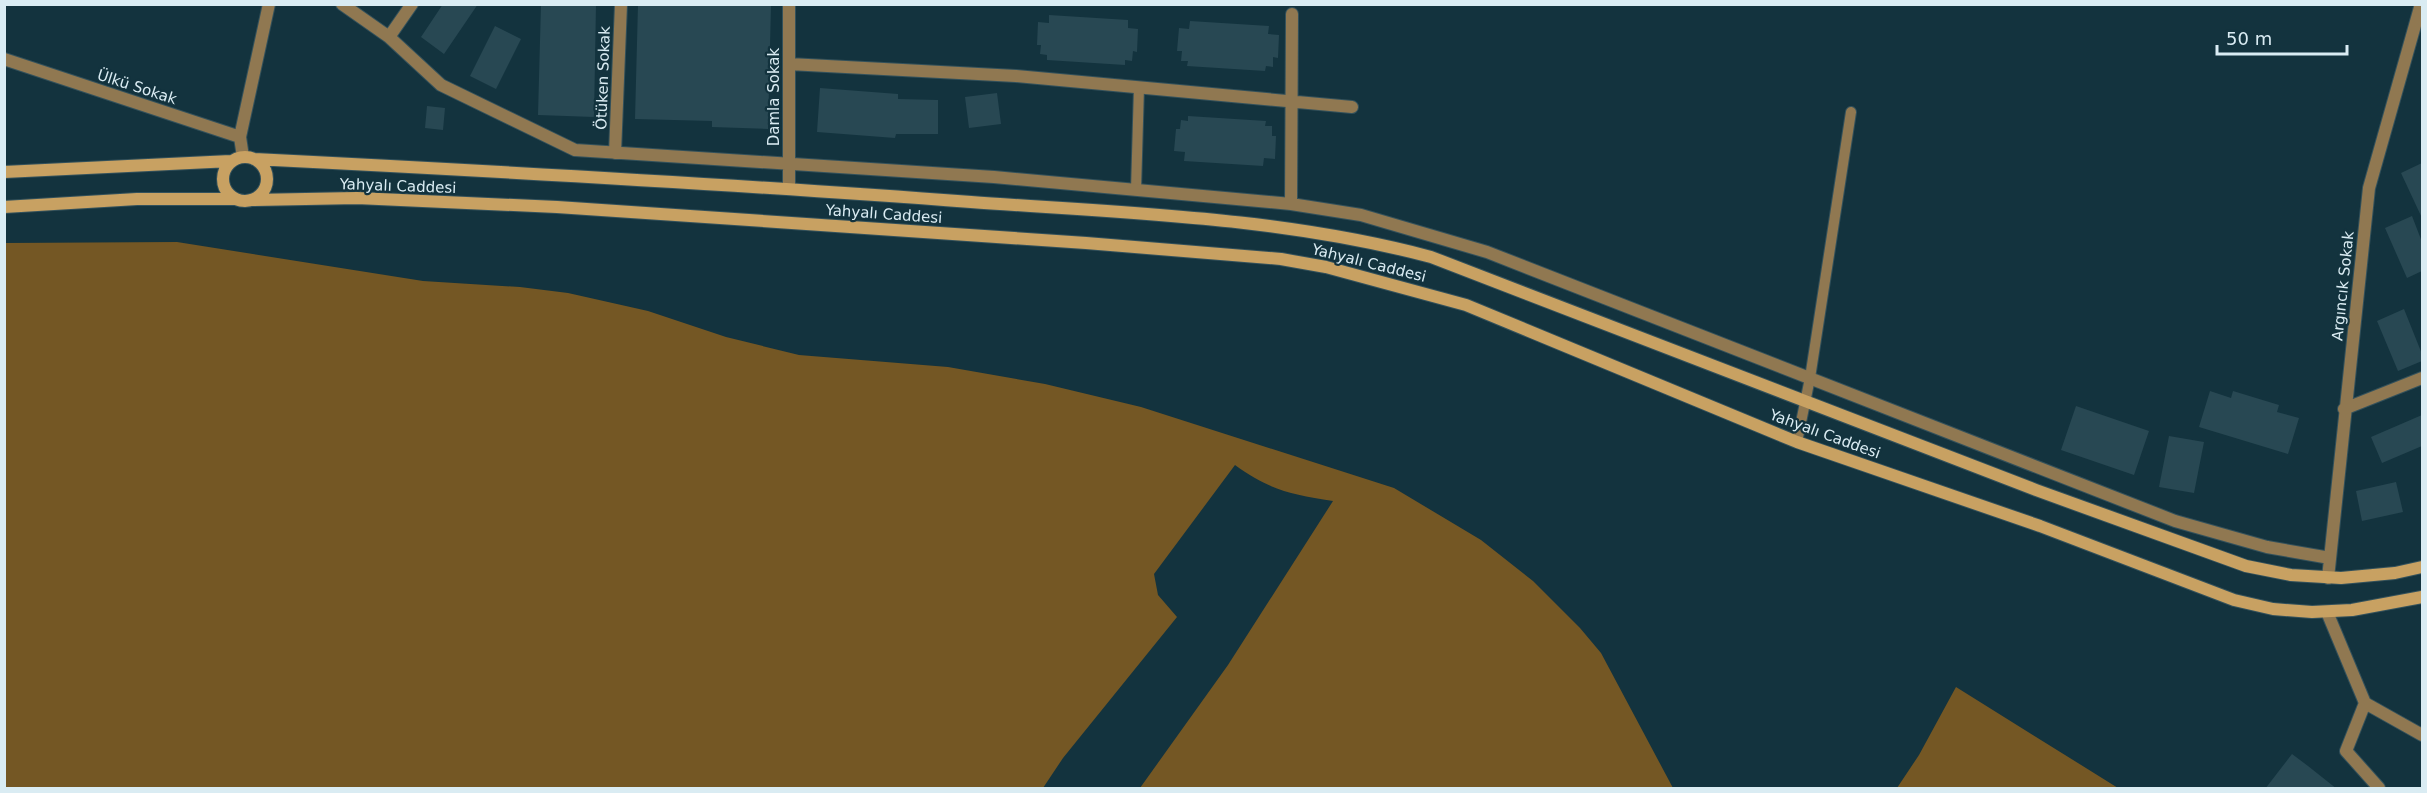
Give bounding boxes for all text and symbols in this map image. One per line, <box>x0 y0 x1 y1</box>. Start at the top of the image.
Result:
scale bar <box>2217 18 2348 56</box>
street label: Ötüken Sokak <box>591 25 614 130</box>
text: 50 m <box>2226 28 2272 49</box>
street label: Damla Sokak <box>765 47 783 146</box>
street label: Ülkü Sokak <box>95 65 180 108</box>
street label: Yahyalı Caddesi <box>338 175 457 197</box>
street label: Yahyalı Caddesi <box>824 201 943 227</box>
street label: Argıncık Sokak <box>2328 230 2358 342</box>
street label: Yahyalı Caddesi <box>1309 240 1428 286</box>
street label: Yahyalı Caddesi <box>1766 405 1883 462</box>

